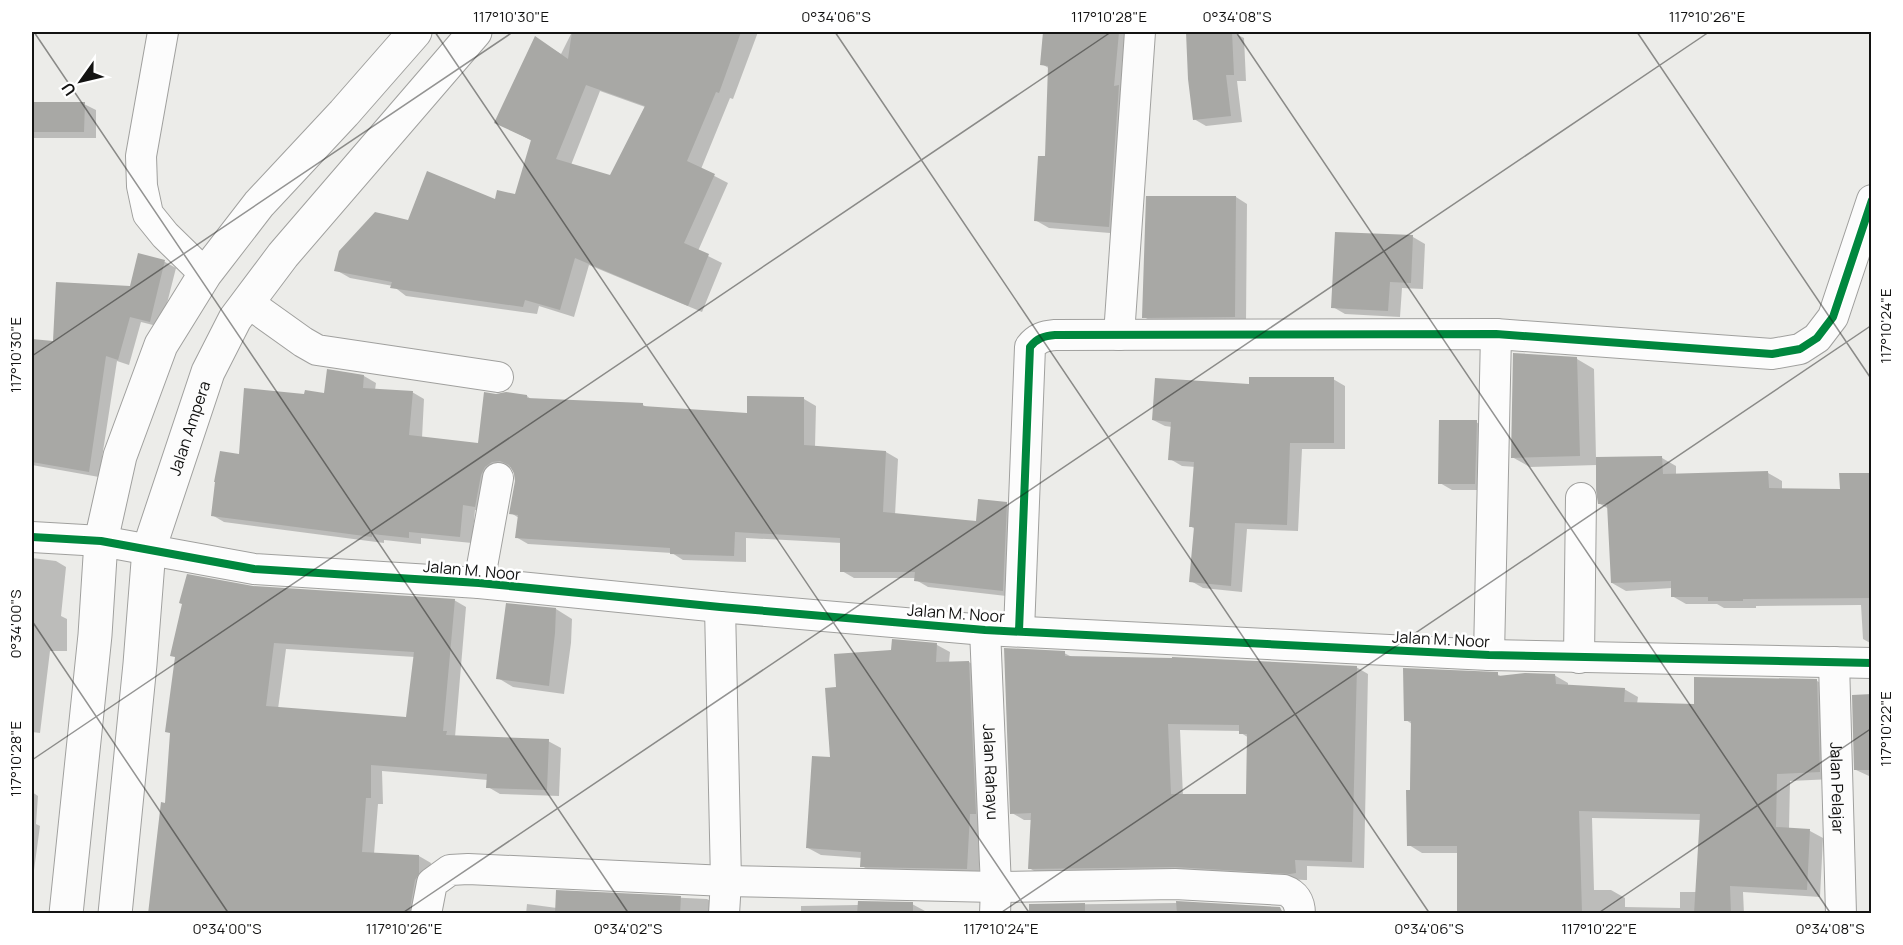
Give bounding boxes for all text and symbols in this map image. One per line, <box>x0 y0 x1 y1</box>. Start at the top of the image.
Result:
text: 117°10'30"E <box>473 6 549 27</box>
text: 0°34'06"S <box>801 6 871 27</box>
text: 117°10'28"E <box>1071 6 1147 27</box>
text: 0°34'08"S <box>1203 6 1271 27</box>
text: 117°10'26"E <box>1669 6 1745 27</box>
north arrow <box>51 51 111 111</box>
text: U <box>56 78 81 100</box>
text: 117°10'24"E <box>1875 288 1896 364</box>
text: 117°10'30"E <box>5 317 26 393</box>
street label: Jalan Ampera <box>163 378 215 478</box>
street label: Jalan M. Noor <box>422 555 522 585</box>
text: 0°34'00"S <box>5 589 26 659</box>
street label: Jalan M. Noor <box>906 599 1006 627</box>
street label: Jalan M. Noor <box>1391 625 1491 653</box>
text: 117°10'22"E <box>1875 691 1896 767</box>
text: 117°10'28"E <box>5 721 26 797</box>
street label: Jalan Rahayu <box>978 723 1004 821</box>
street label: Jalan Pelajar <box>1825 742 1850 834</box>
text: 0°34'00"S <box>192 918 262 939</box>
text: 117°10'26"E <box>366 918 442 939</box>
text: 0°34'02"S <box>594 918 662 939</box>
text: 117°10'24"E <box>963 918 1039 939</box>
text: 0°34'06"S <box>1394 918 1464 939</box>
text: 117°10'22"E <box>1561 918 1637 939</box>
text: 0°34'08"S <box>1796 918 1864 939</box>

